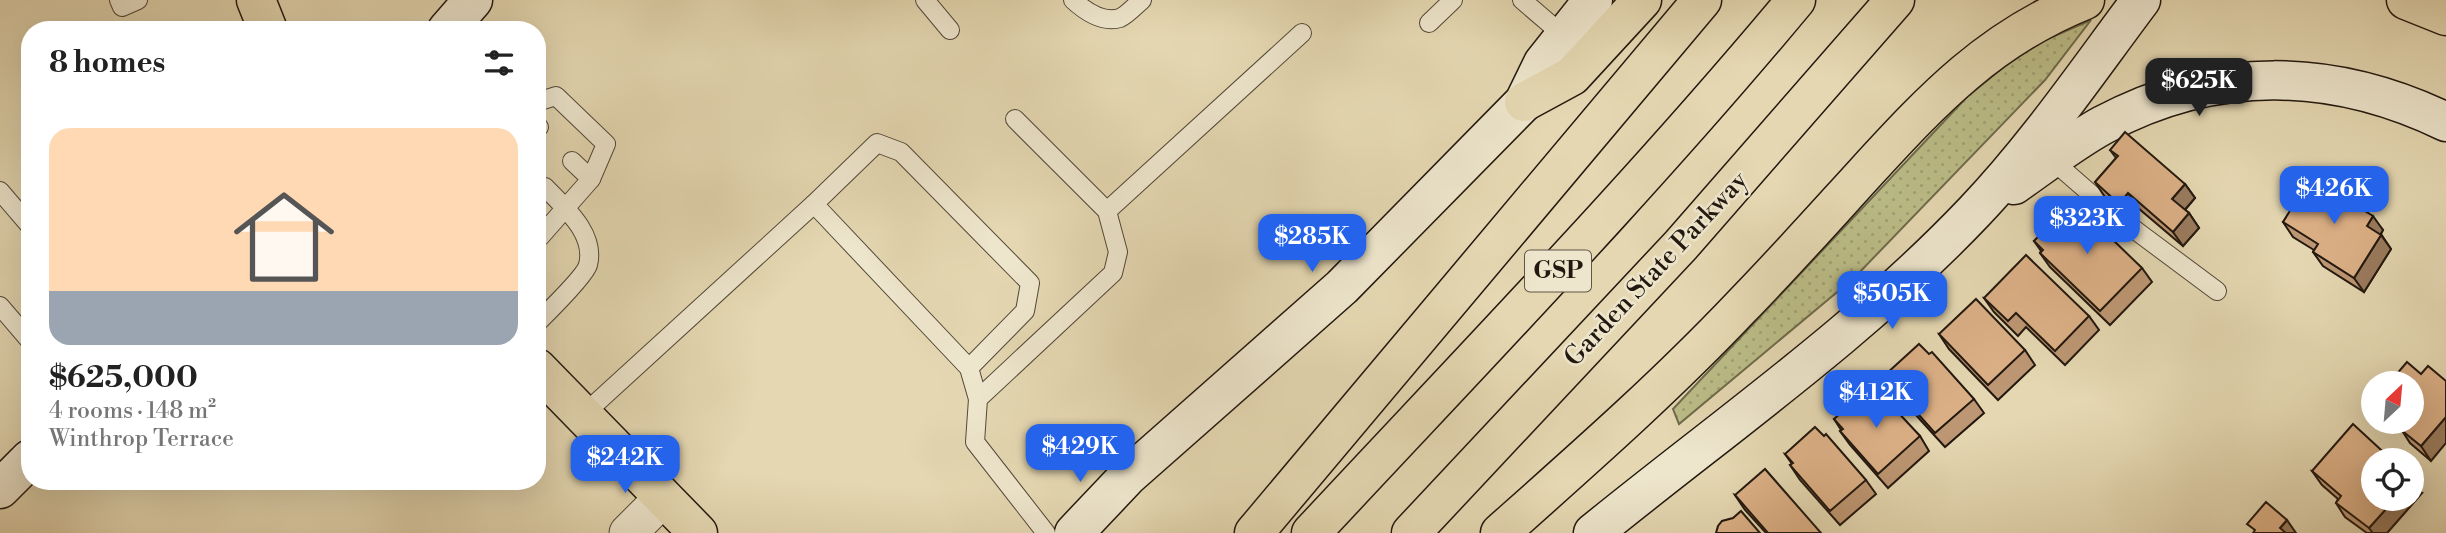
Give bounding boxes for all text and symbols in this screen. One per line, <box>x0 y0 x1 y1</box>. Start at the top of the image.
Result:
text: 8 homes <box>49 44 165 82</box>
icon: filters <box>480 44 518 82</box>
pin: $625K <box>2150 58 2248 118</box>
text: $625K <box>2161 67 2237 95</box>
street label: Garden State Parkway <box>1557 165 1755 373</box>
pin: $426K <box>2285 166 2383 226</box>
icon: home <box>221 174 347 300</box>
text: $426K <box>2296 175 2372 203</box>
pin: $323K <box>2038 196 2136 256</box>
text: $323K <box>2050 205 2124 233</box>
pin: $285K <box>1263 215 1361 274</box>
text: $285K <box>1274 223 1350 251</box>
road number: GSP <box>1525 250 1591 292</box>
pin: $505K <box>1843 272 1941 331</box>
text: $505K <box>1853 280 1931 308</box>
text: $625,000 <box>49 359 198 397</box>
pin: $412K <box>1827 370 1925 430</box>
north arrow <box>2361 371 2424 434</box>
map controls <box>2361 371 2424 511</box>
text: $412K <box>1839 379 1913 407</box>
text: 4 rooms · 148 m² <box>49 397 216 425</box>
pin: $429K <box>1031 424 1129 484</box>
text: Winthrop Terrace <box>49 425 234 453</box>
text: $429K <box>1042 433 1118 461</box>
pin: $242K <box>576 435 674 495</box>
text: $242K <box>587 444 663 472</box>
button: locate <box>2361 448 2424 511</box>

